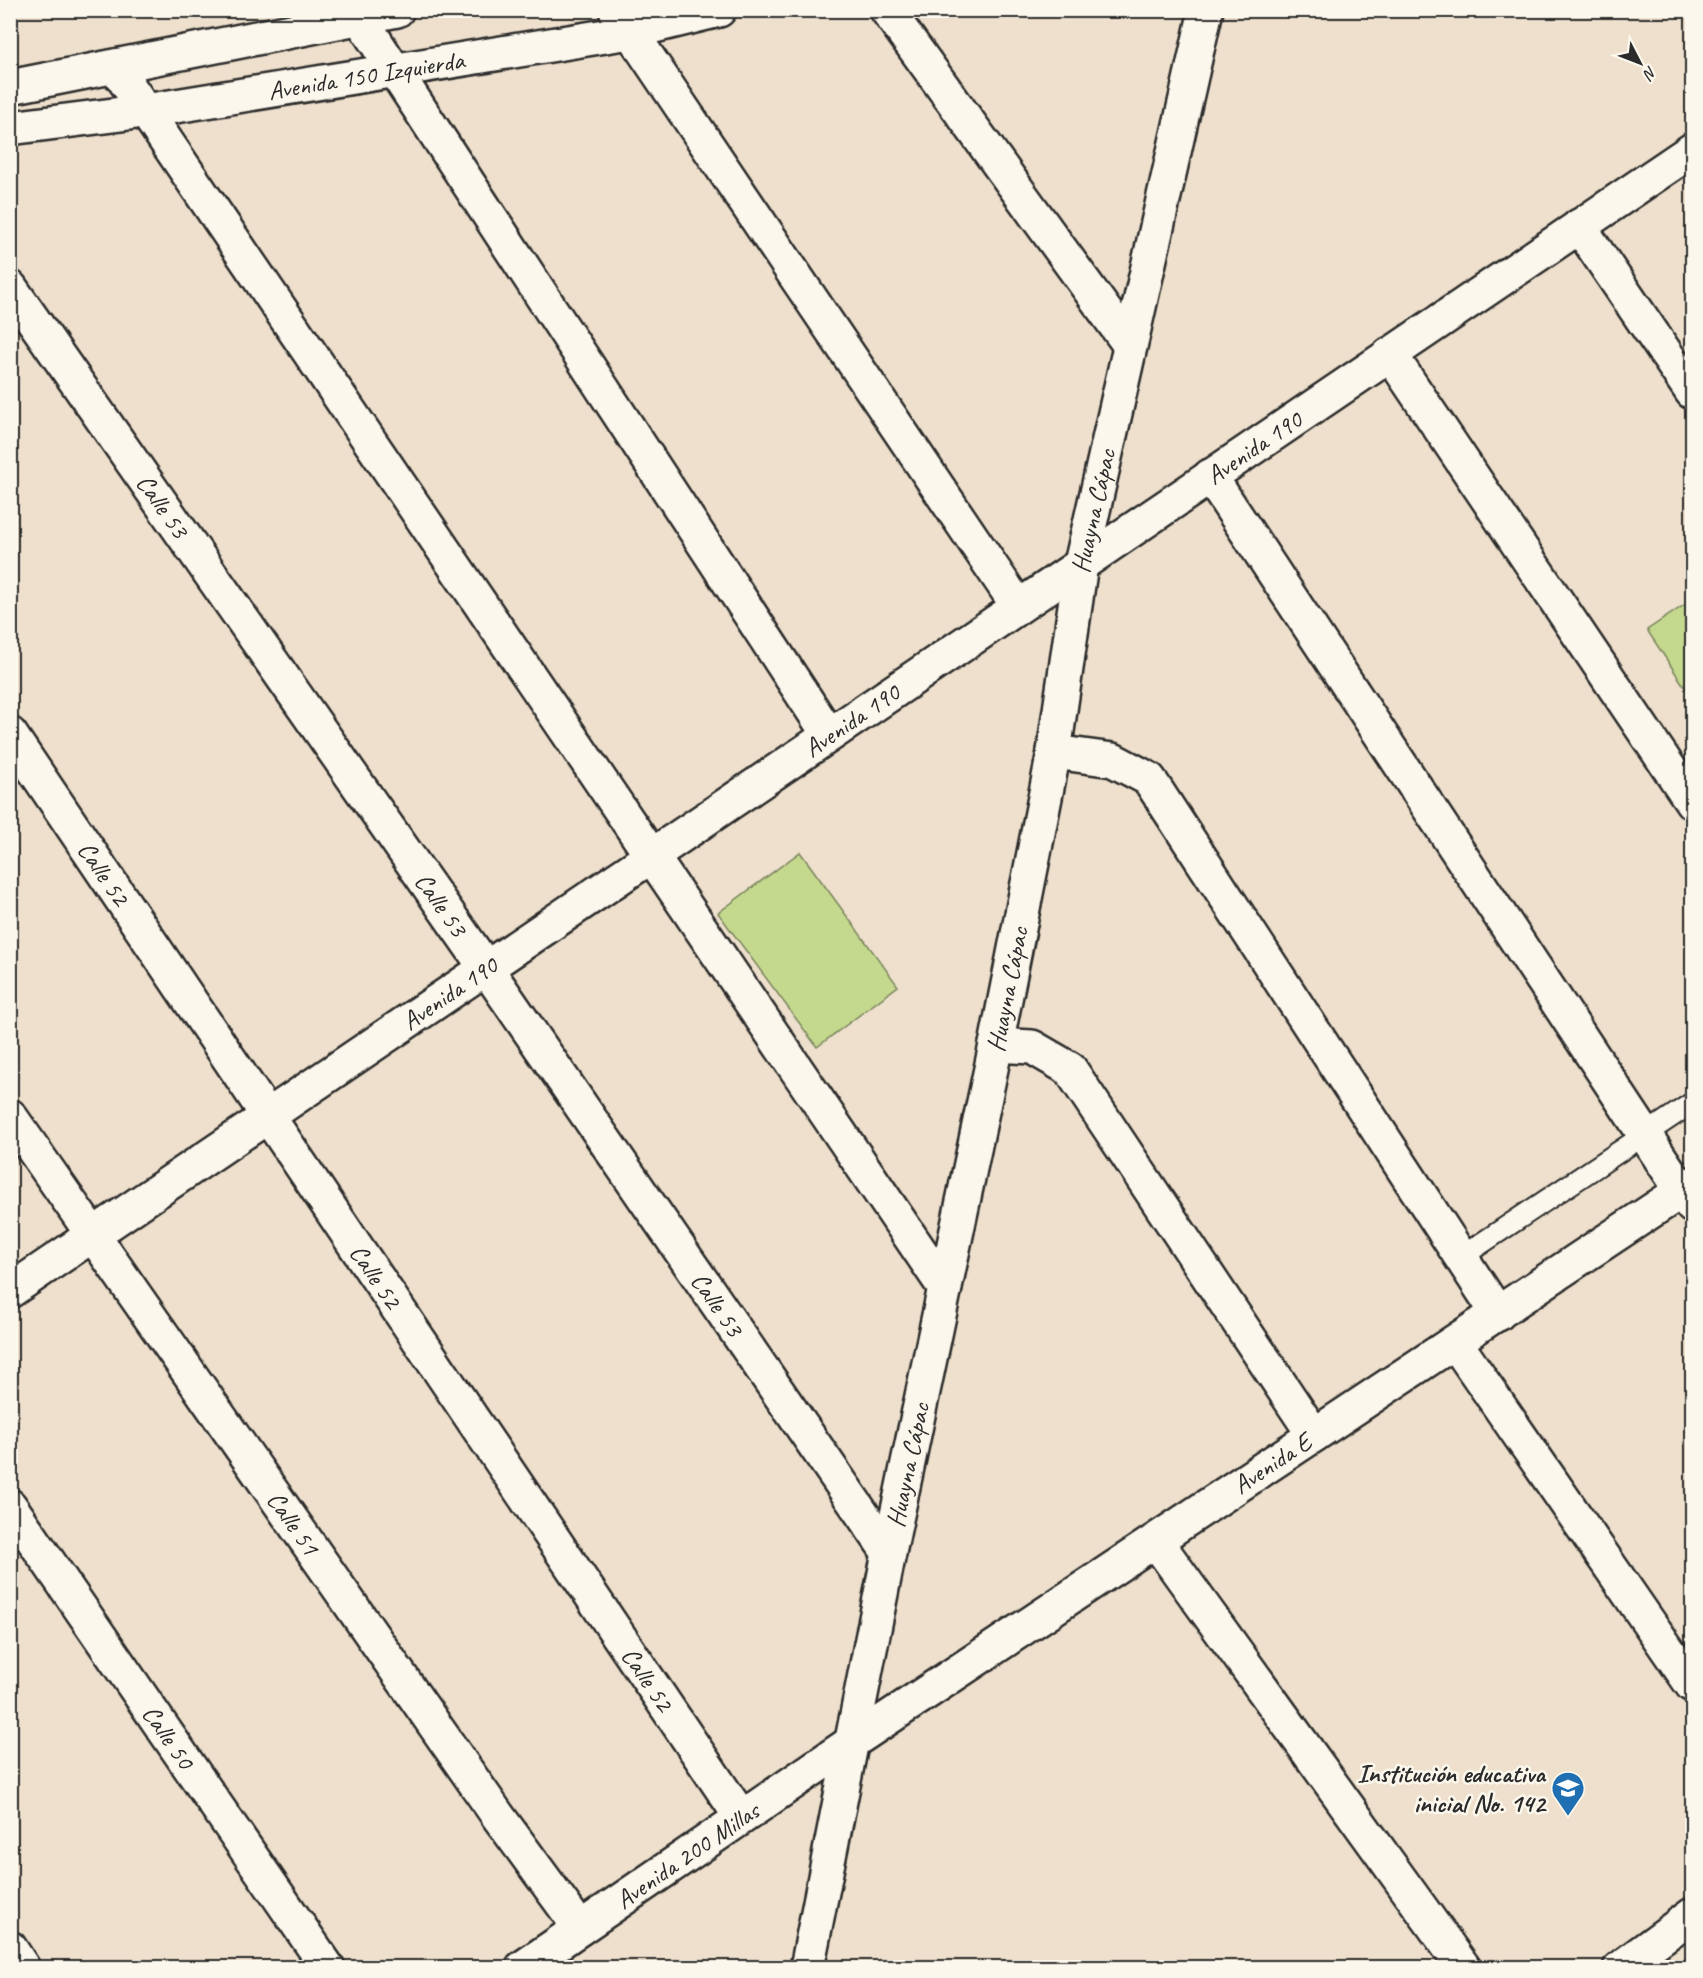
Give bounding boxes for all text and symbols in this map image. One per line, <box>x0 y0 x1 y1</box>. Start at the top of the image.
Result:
north arrow <box>1610 33 1670 93</box>
street label: Avenida 150 Izquierda <box>266 43 468 108</box>
text: N <box>1638 62 1661 85</box>
street label: Avenida 190 <box>1200 402 1310 492</box>
street label: Huayna Cápac <box>1064 445 1124 575</box>
street label: Calle 53 <box>129 468 198 546</box>
street label: Avenida 190 <box>798 675 908 765</box>
street label: Calle 52 <box>70 835 138 914</box>
street label: Calle 53 <box>407 866 476 945</box>
street label: Huayna Cápac <box>979 923 1036 1054</box>
street label: Avenida 190 <box>395 948 506 1038</box>
street label: Calle 52 <box>342 1238 410 1317</box>
street label: Calle 53 <box>684 1266 752 1345</box>
street label: Huayna Cápac <box>879 1399 937 1530</box>
street label: Avenida E <box>1227 1424 1320 1501</box>
street label: Calle 51 <box>260 1485 328 1563</box>
street label: Calle 52 <box>614 1641 682 1720</box>
street label: Calle 50 <box>135 1698 203 1777</box>
place label: Institución educativa inicial No. 142 <box>1357 1757 1547 1820</box>
school or university icon: Institución educativa inicial No. 142 <box>1550 1770 1586 1817</box>
street label: Avenida 200 Millas <box>609 1793 767 1916</box>

